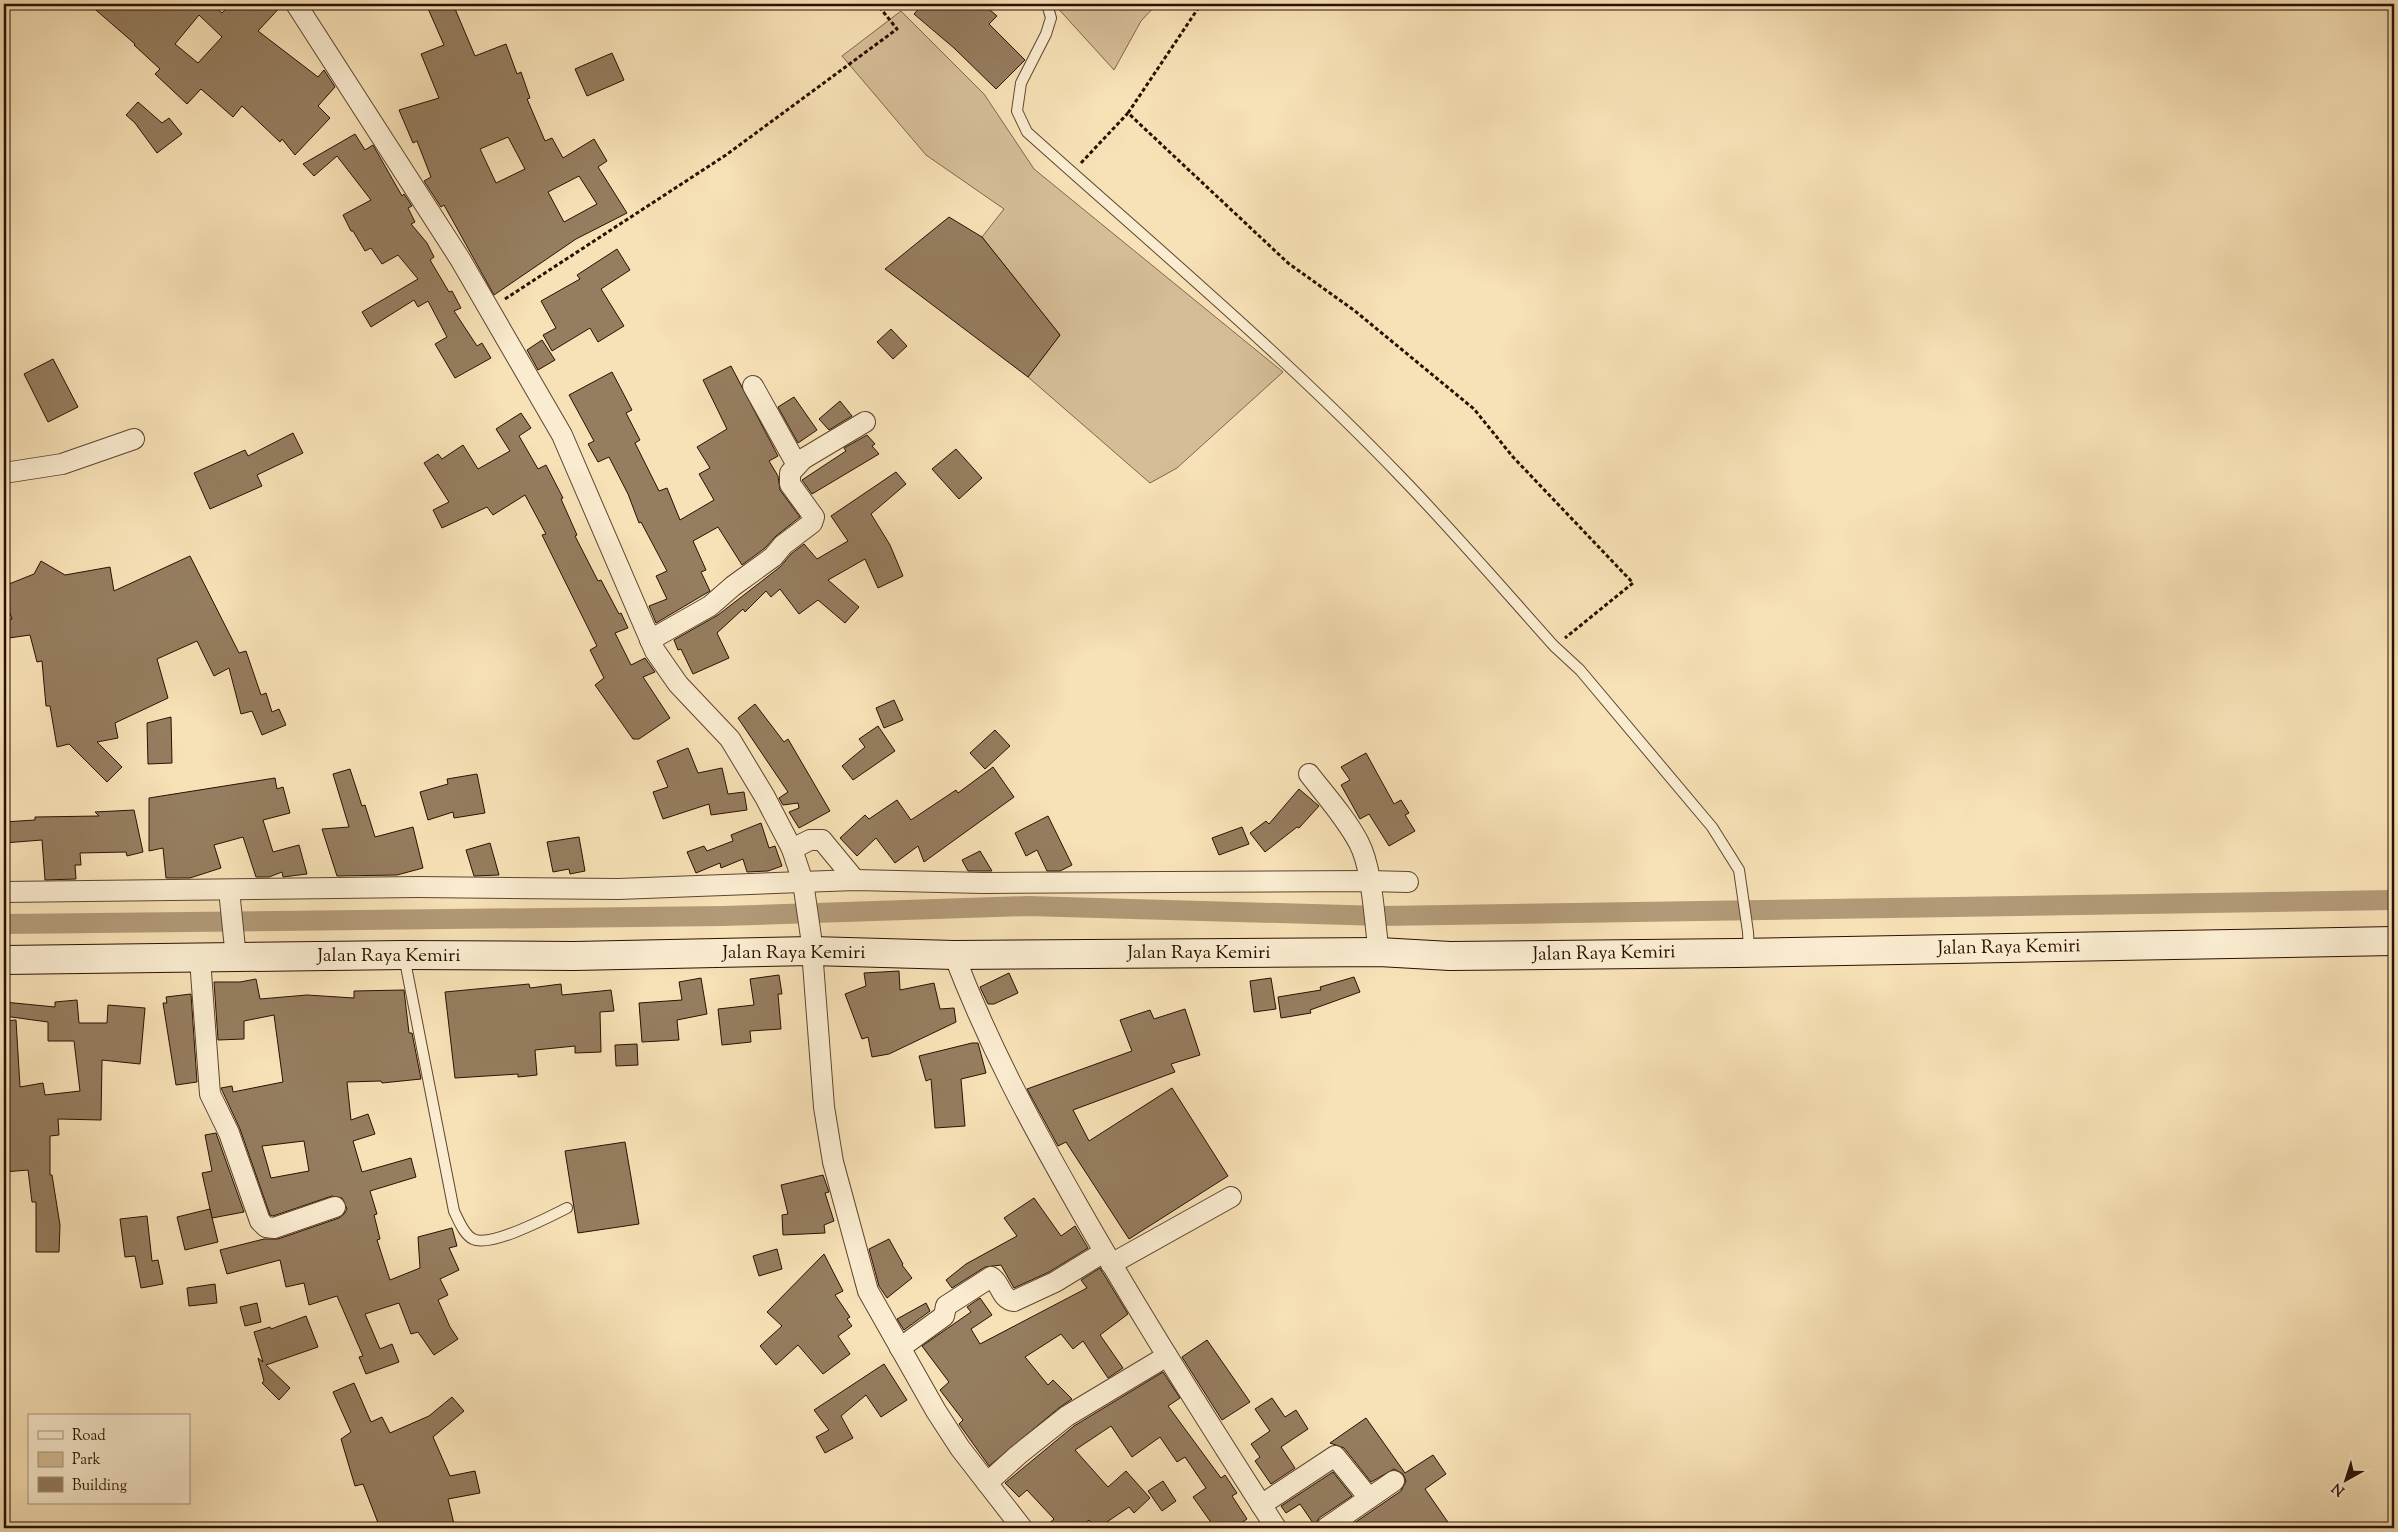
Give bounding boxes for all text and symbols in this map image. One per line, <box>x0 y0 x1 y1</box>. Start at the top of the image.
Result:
street label: Jalan Raya Kemiri <box>1936 933 2081 963</box>
street label: Jalan Raya Kemiri <box>1531 939 1676 969</box>
street label: Jalan Raya Kemiri <box>721 940 866 967</box>
street label: Jalan Raya Kemiri <box>1126 940 1271 967</box>
street label: Jalan Raya Kemiri <box>316 943 461 970</box>
legend <box>28 1414 190 1504</box>
text: Road <box>72 1426 106 1447</box>
text: Park <box>72 1450 101 1471</box>
north arrow <box>2320 1454 2370 1504</box>
text: Building <box>72 1476 127 1497</box>
text: N <box>2328 1477 2350 1500</box>

